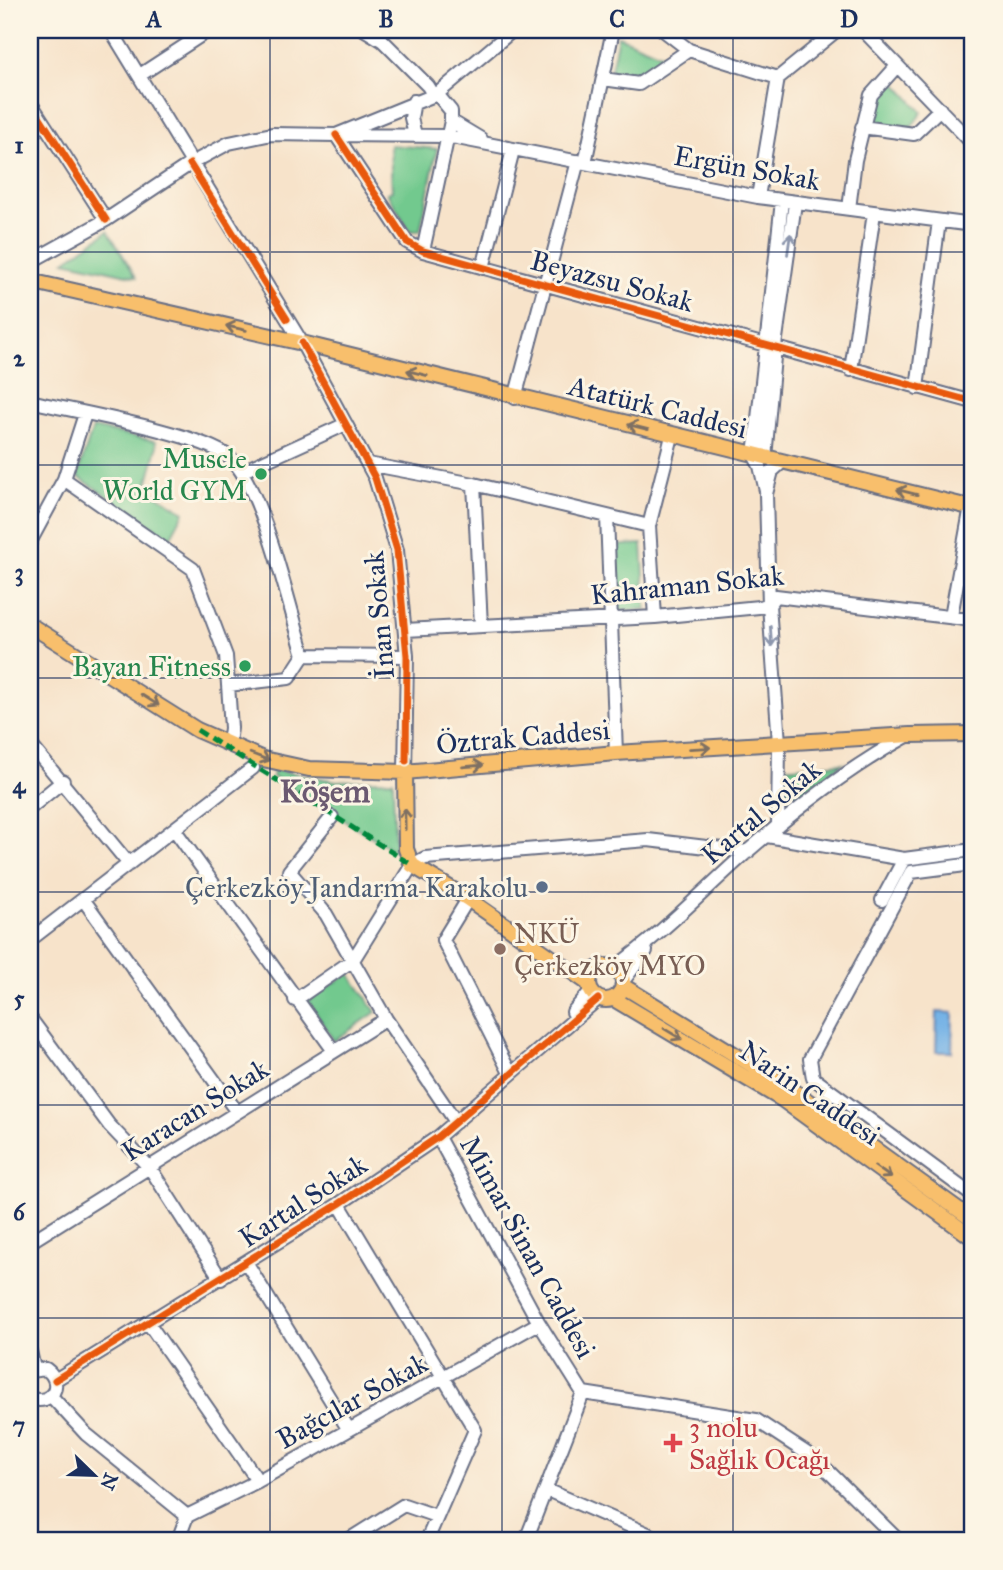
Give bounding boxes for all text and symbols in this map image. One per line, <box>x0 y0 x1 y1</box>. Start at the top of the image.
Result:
text: A <box>144 5 162 33</box>
text: B <box>378 5 394 33</box>
text: C <box>609 5 625 33</box>
text: D <box>840 5 858 33</box>
text: 1 <box>14 131 24 159</box>
street label: Ergün Sokak <box>671 138 823 198</box>
one-way arrow <box>783 233 796 256</box>
street label: Beyazsu Sokak <box>527 242 697 320</box>
one-way arrow <box>225 321 247 334</box>
text: 2 <box>13 344 25 372</box>
one-way arrow <box>406 366 429 379</box>
street label: Atatürk Caddesi <box>564 368 751 446</box>
one-way arrow <box>627 420 650 434</box>
place label: Muscle World GYM <box>102 441 247 508</box>
marker: Muscle World GYM <box>253 466 269 482</box>
one-way arrow <box>896 485 919 498</box>
street label: İnan Sokak <box>356 550 402 680</box>
street label: Kahraman Sokak <box>589 557 785 613</box>
text: 3 <box>14 558 24 587</box>
one-way arrow <box>765 624 778 647</box>
place label: Bayan Fitness <box>72 649 231 684</box>
marker: Bayan Fitness <box>237 658 253 674</box>
one-way arrow <box>139 694 159 708</box>
street label: Öztrak Caddesi <box>435 712 612 762</box>
one-way arrow <box>688 741 711 754</box>
one-way arrow <box>248 751 270 764</box>
street label: Kartal Sokak <box>694 752 828 872</box>
one-way arrow <box>462 759 484 772</box>
text: 4 <box>13 771 27 799</box>
district label: Köşem <box>280 772 370 811</box>
one-way arrow <box>399 808 412 831</box>
place label: Çerkezköy Jandarma Karakolu <box>185 870 528 905</box>
marker: Çerkezköy Jandarma Karakolu <box>534 879 550 895</box>
place label: NKÜ Çerkezköy MYO <box>514 916 706 983</box>
marker: NKÜ Çerkezköy MYO <box>492 941 508 957</box>
text: 5 <box>14 984 25 1012</box>
one-way arrow <box>662 1027 682 1041</box>
street label: Narin Caddesi <box>733 1033 888 1153</box>
street label: Karacan Sokak <box>115 1051 275 1169</box>
street label: Mimar Sinan Caddesi <box>452 1130 604 1365</box>
street label: Kartal Sokak <box>232 1147 374 1255</box>
one-way arrow <box>873 1165 892 1179</box>
text: 6 <box>13 1198 26 1226</box>
street label: Bağcılar Sokak <box>271 1345 433 1457</box>
place label: 3 nolu Sağlık Ocağı <box>689 1410 830 1477</box>
text: 7 <box>13 1411 25 1439</box>
marker: 3 nolu Sağlık Ocağı <box>663 1433 683 1453</box>
north arrow <box>60 1440 130 1510</box>
text: N <box>95 1470 123 1493</box>

